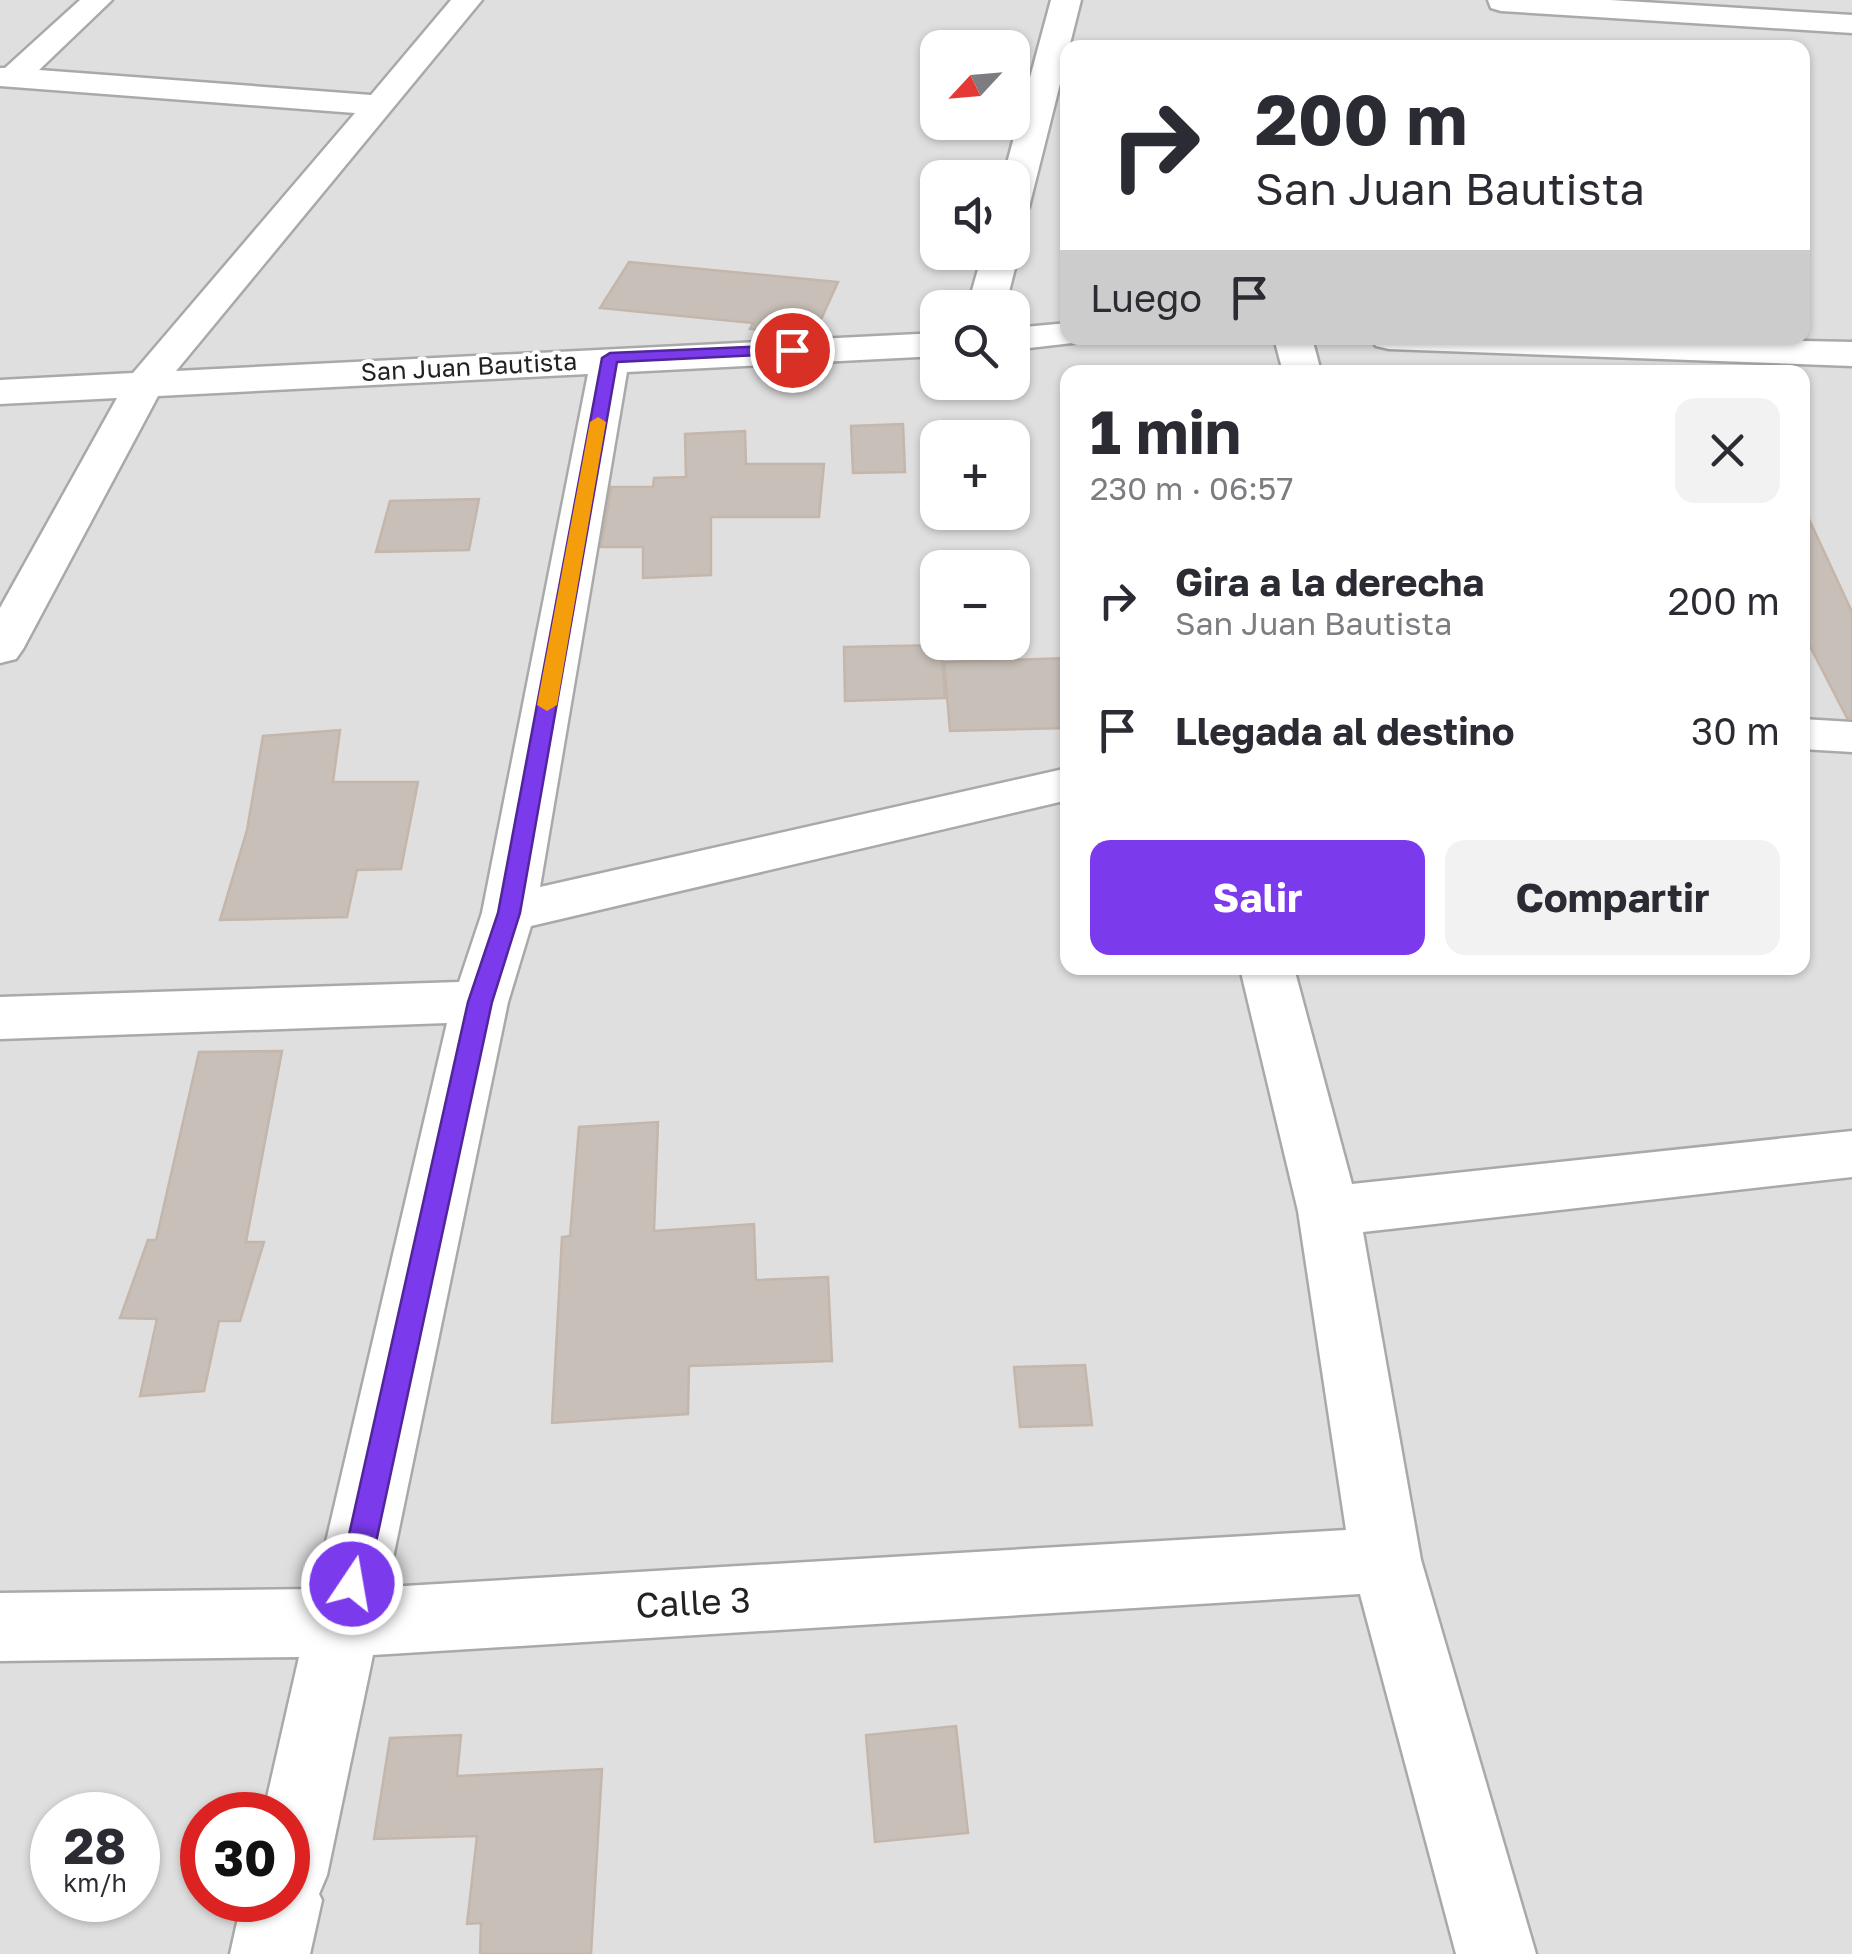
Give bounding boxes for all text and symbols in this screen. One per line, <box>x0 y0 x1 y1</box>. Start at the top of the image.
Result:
north arrow <box>920 30 1030 140</box>
map controls <box>920 30 1030 660</box>
text: 200 m <box>1255 76 1467 160</box>
icon: right <box>1090 80 1220 210</box>
button: sound <box>920 160 1030 270</box>
text: San Juan Bautista <box>1255 161 1645 215</box>
icon: arrive <box>1222 270 1277 325</box>
text: Luego <box>1090 275 1202 320</box>
button: search <box>920 290 1030 400</box>
pin <box>750 308 835 393</box>
icon: arrive <box>765 323 820 378</box>
street label: San Juan Bautista <box>360 345 578 387</box>
text: 1 min <box>1090 395 1241 467</box>
button: close <box>1675 398 1780 503</box>
button: + <box>920 420 1030 530</box>
text: 230 m · 06:57 <box>1090 469 1293 507</box>
button: − <box>920 550 1030 660</box>
text: Gira a la derecha <box>1175 559 1484 604</box>
icon: right <box>1090 573 1145 628</box>
text: 200 m <box>1668 578 1780 623</box>
text: San Juan Bautista <box>1175 604 1452 642</box>
icon: arrive <box>1090 703 1145 758</box>
text: Llegada al destino <box>1175 708 1515 753</box>
text: 30 m <box>1691 708 1780 753</box>
button: Salir <box>1090 840 1425 955</box>
button: Compartir <box>1445 840 1780 955</box>
position arrow <box>300 1532 404 1636</box>
street label: Calle 3 <box>634 1578 752 1626</box>
speed limit sign: 30 <box>180 1792 310 1922</box>
text: 28 <box>64 1815 126 1875</box>
text: km/h <box>63 1867 127 1898</box>

